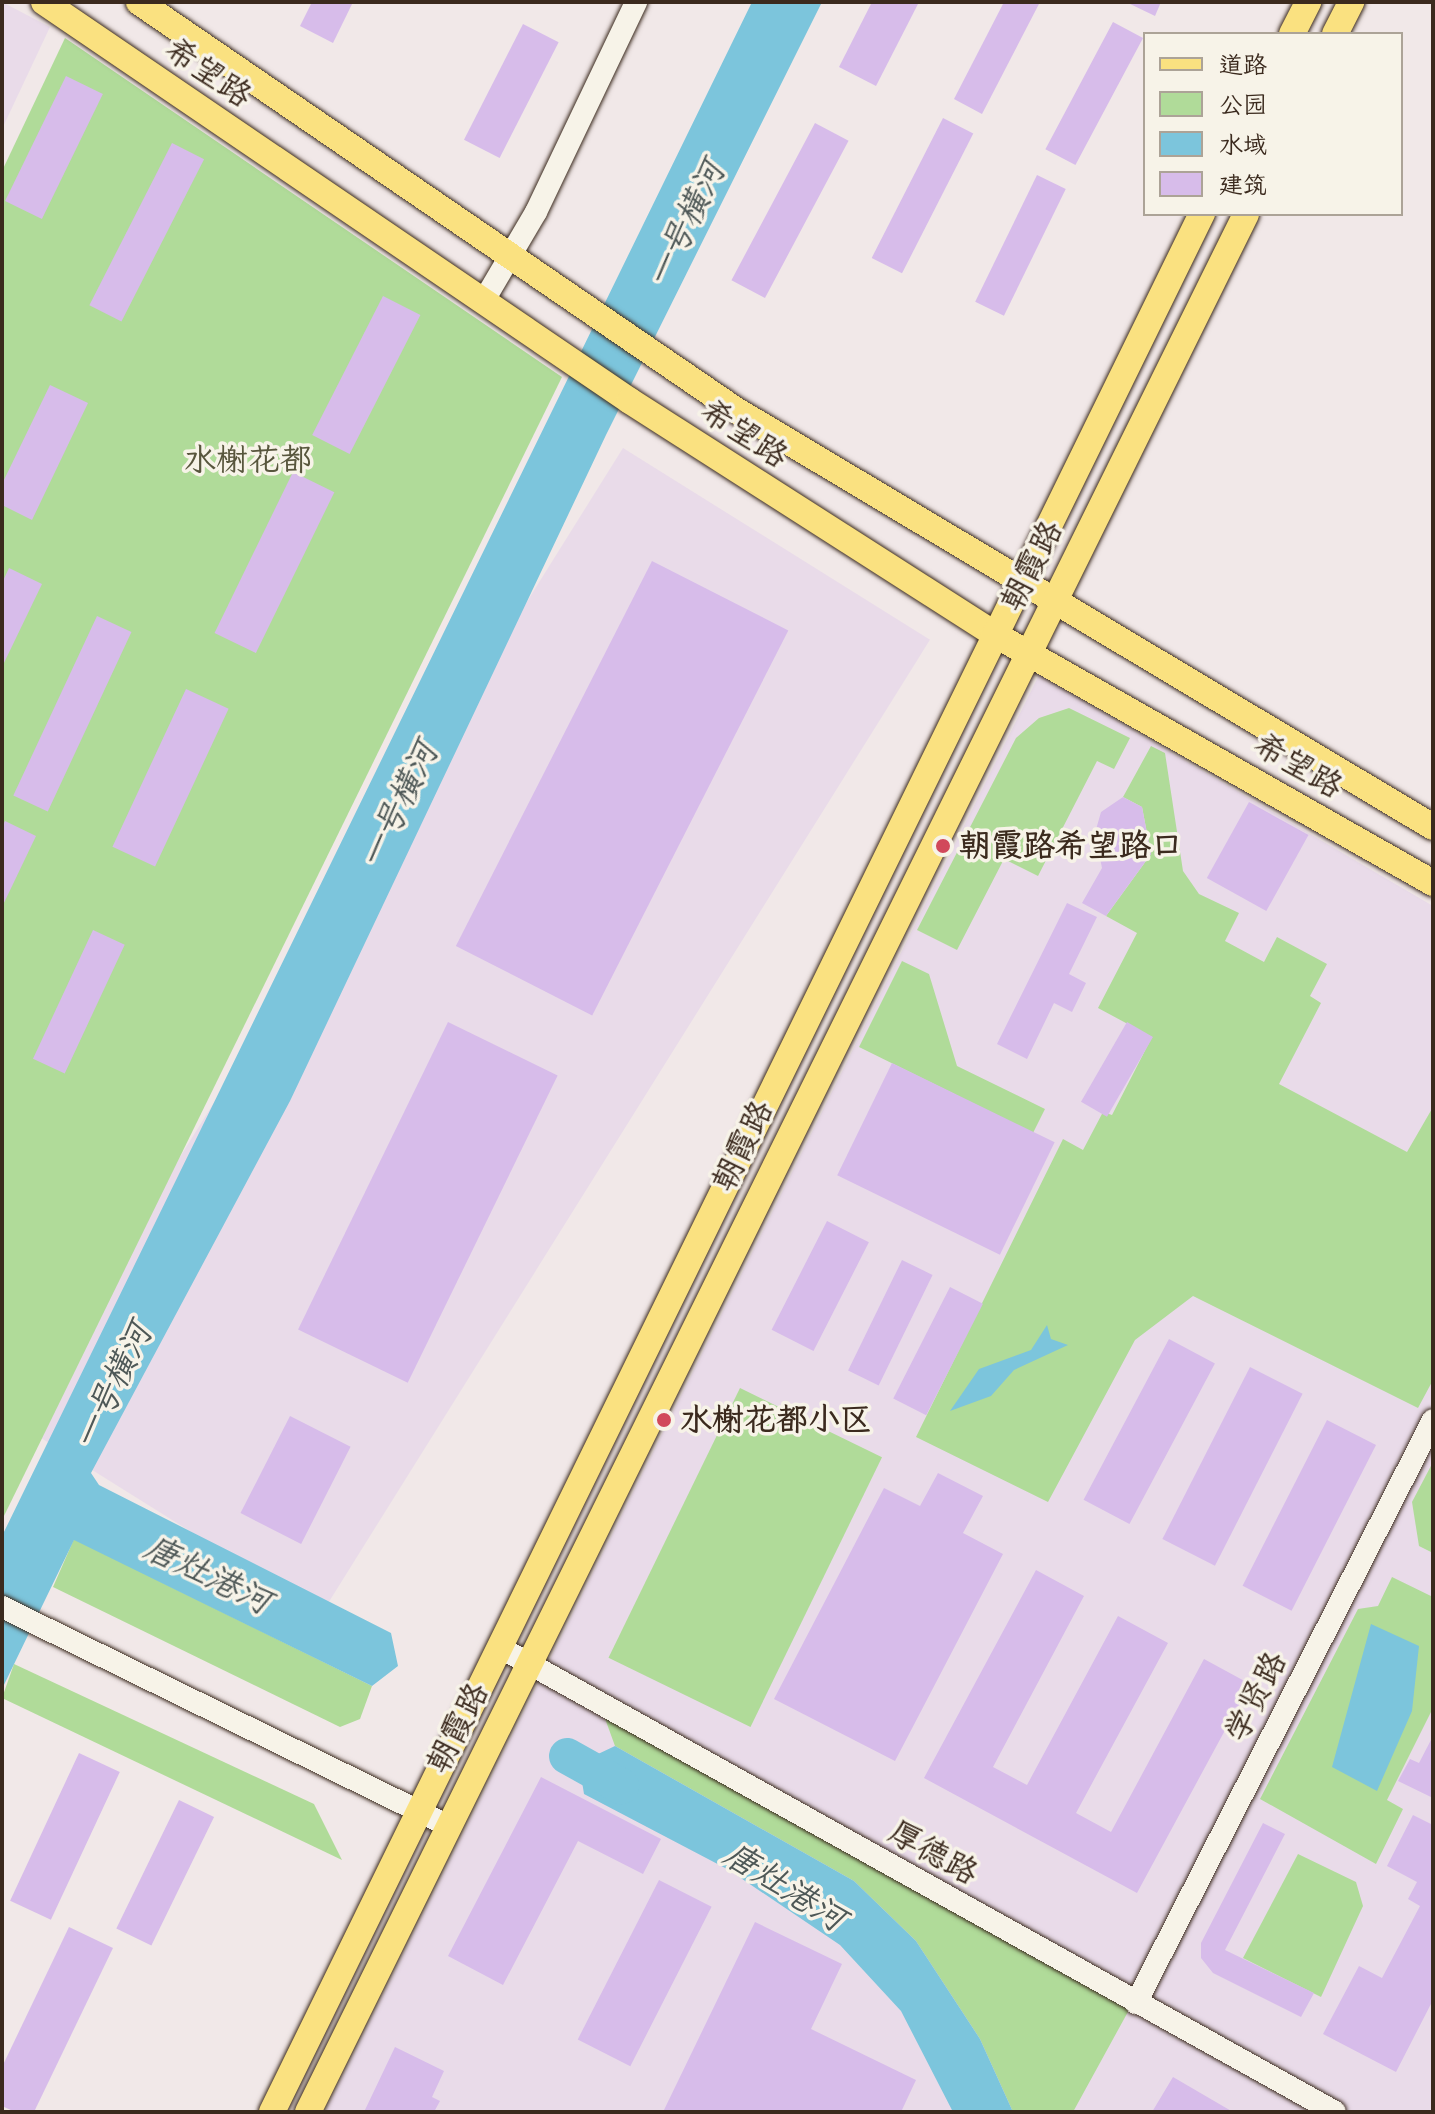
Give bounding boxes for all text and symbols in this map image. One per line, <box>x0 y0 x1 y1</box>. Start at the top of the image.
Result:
street label: 希望路 <box>157 30 259 116</box>
legend <box>1143 32 1403 216</box>
text: 道路 <box>1219 50 1267 80</box>
text: 公园 <box>1219 90 1267 120</box>
text: 水域 <box>1219 130 1267 160</box>
water label: 一号横河 <box>637 154 733 294</box>
text: 建筑 <box>1219 170 1267 200</box>
street label: 希望路 <box>693 392 795 476</box>
park label: 水榭花都 <box>184 441 312 479</box>
street label: 朝霞路 <box>993 515 1071 617</box>
street label: 希望路 <box>1247 725 1349 807</box>
water label: 一号横河 <box>350 735 446 875</box>
place label: 朝霞路希望路口 <box>959 827 1183 865</box>
marker: 朝霞路希望路口 <box>934 837 952 855</box>
street label: 朝霞路 <box>705 1094 781 1198</box>
water label: 一号横河 <box>64 1316 160 1456</box>
place label: 水榭花都小区 <box>680 1401 872 1439</box>
marker: 水榭花都小区 <box>655 1411 673 1429</box>
water label: 唐灶港河 <box>138 1526 278 1622</box>
street label: 学贤路 <box>1217 1646 1295 1748</box>
street label: 朝霞路 <box>419 1677 497 1779</box>
street label: 厚德路 <box>882 1813 984 1893</box>
water label: 唐灶港河 <box>717 1833 853 1939</box>

